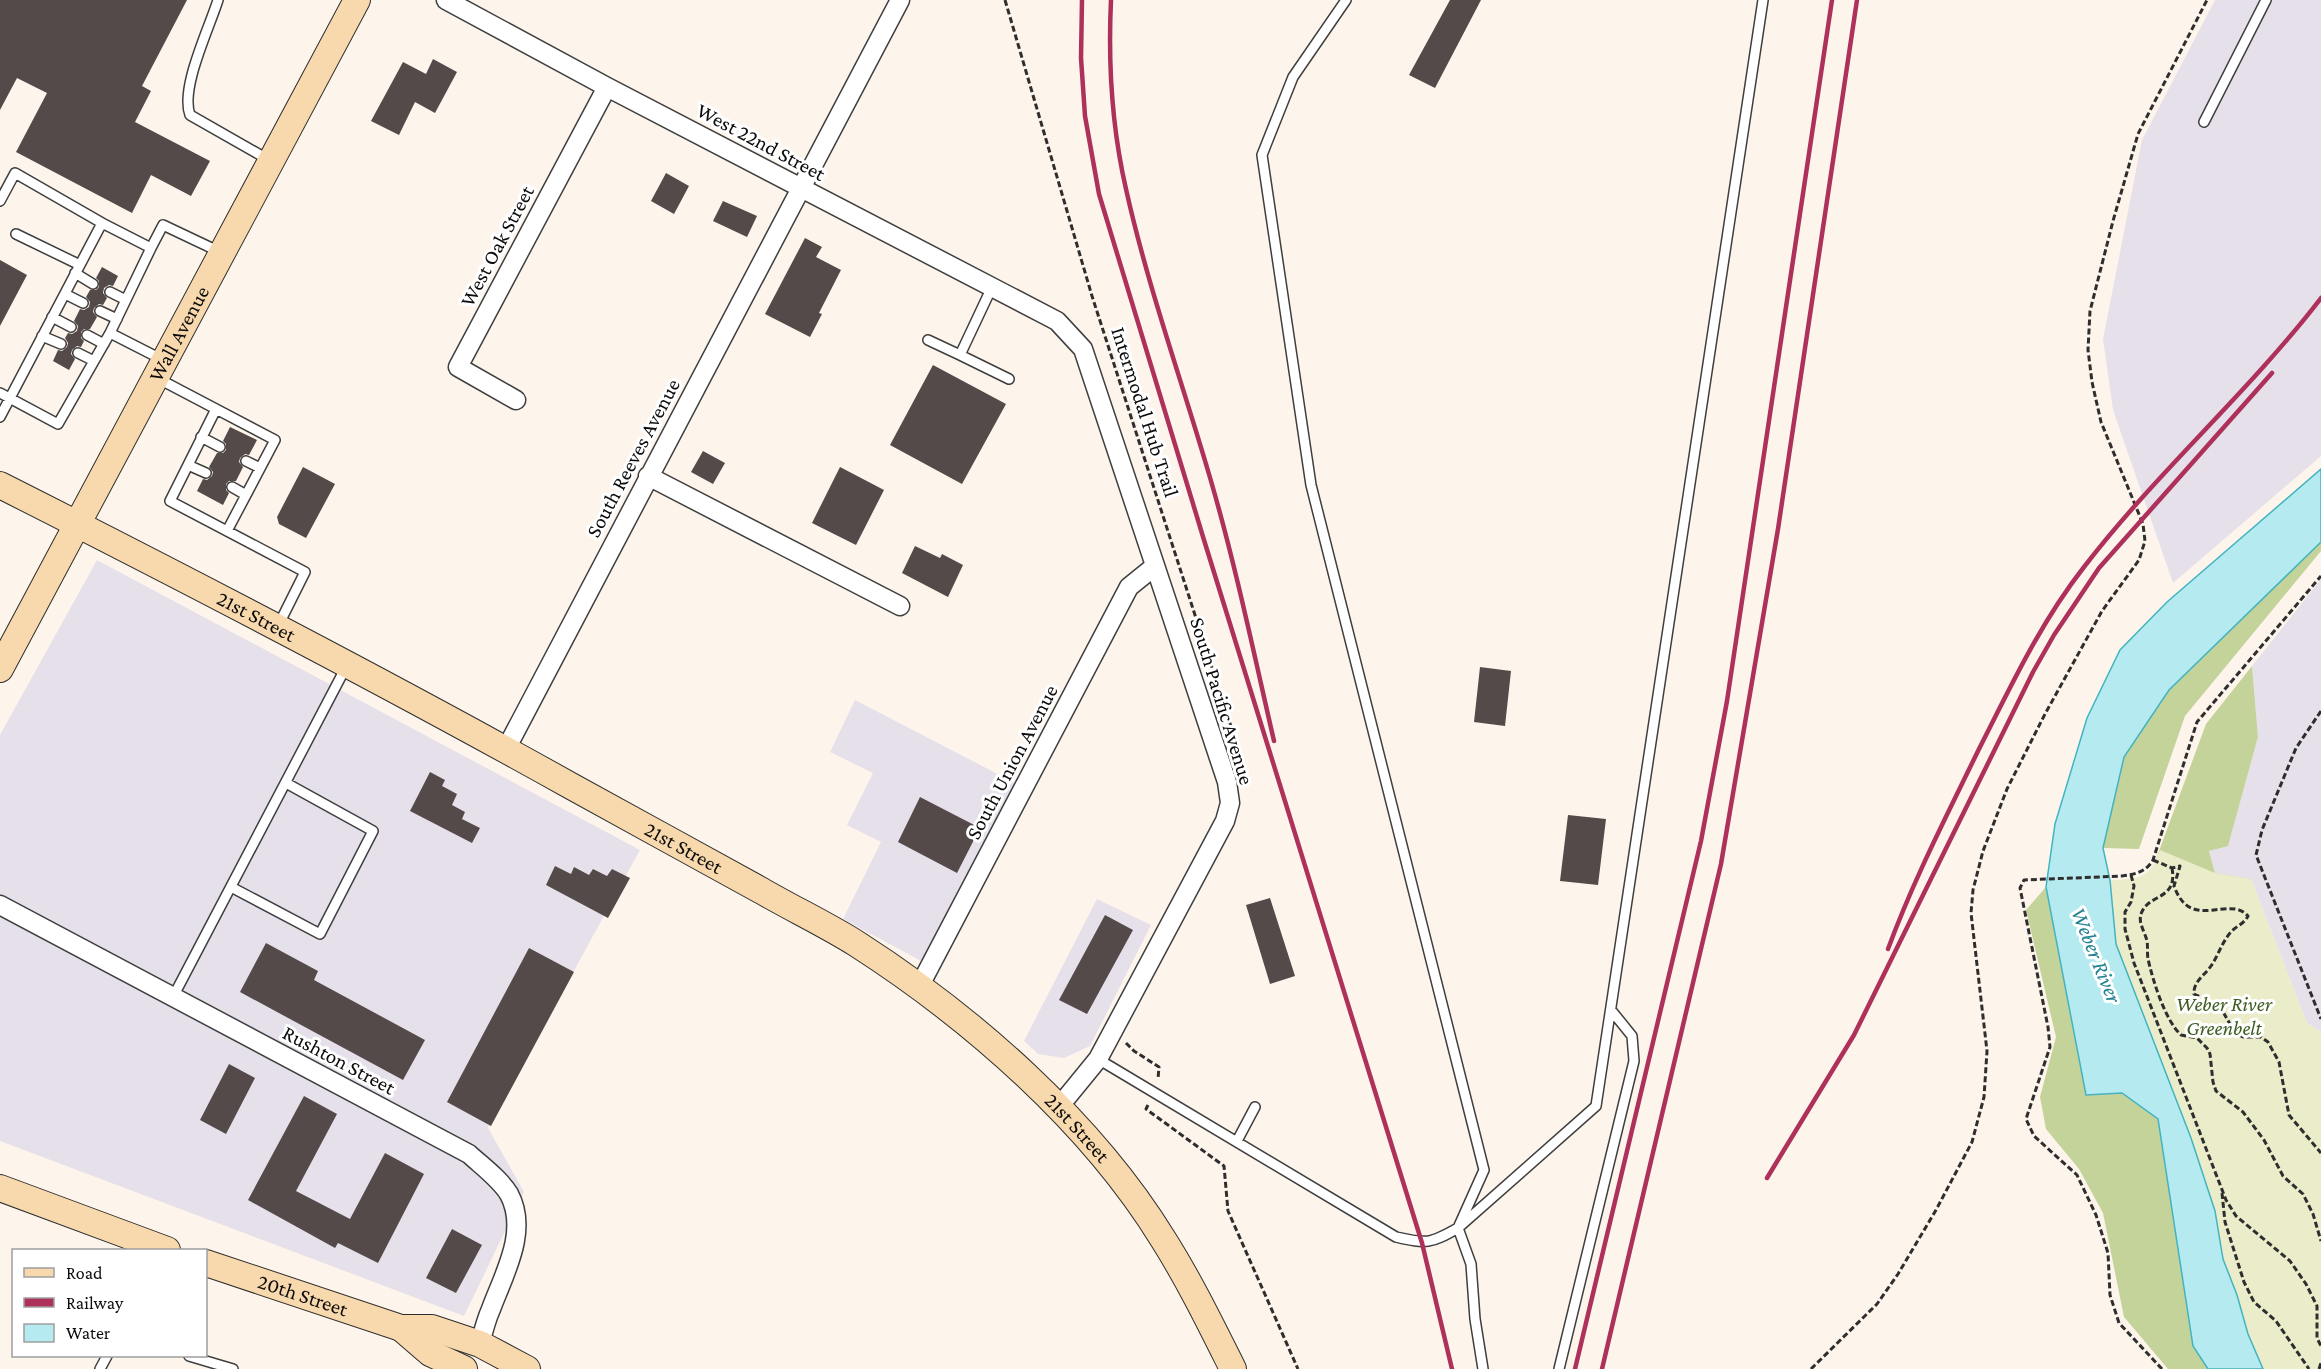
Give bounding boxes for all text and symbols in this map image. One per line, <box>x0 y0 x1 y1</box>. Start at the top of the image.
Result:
street label: West 22nd Street <box>693 98 830 186</box>
street label: West Oak Street <box>455 180 539 311</box>
street label: Wall Avenue <box>144 282 214 386</box>
street label: Intermodal Hub Trail <box>1106 324 1184 500</box>
street label: South Reeves Avenue <box>581 375 685 541</box>
street label: 21st Street <box>213 586 301 647</box>
street label: South Pacific Avenue <box>1185 615 1259 787</box>
street label: South Union Avenue <box>961 681 1063 843</box>
street label: 21st Street <box>640 817 728 879</box>
water label: Weber River <box>2066 904 2127 1008</box>
park label: Weber River Greenbelt <box>2176 992 2273 1040</box>
street label: Rushton Street <box>279 1020 400 1100</box>
street label: 21st Street <box>1040 1088 1116 1168</box>
legend <box>12 1249 207 1357</box>
text: Road <box>66 1263 103 1283</box>
street label: 20th Street <box>255 1269 352 1322</box>
text: Railway <box>66 1293 124 1313</box>
text: Water <box>66 1323 111 1343</box>

